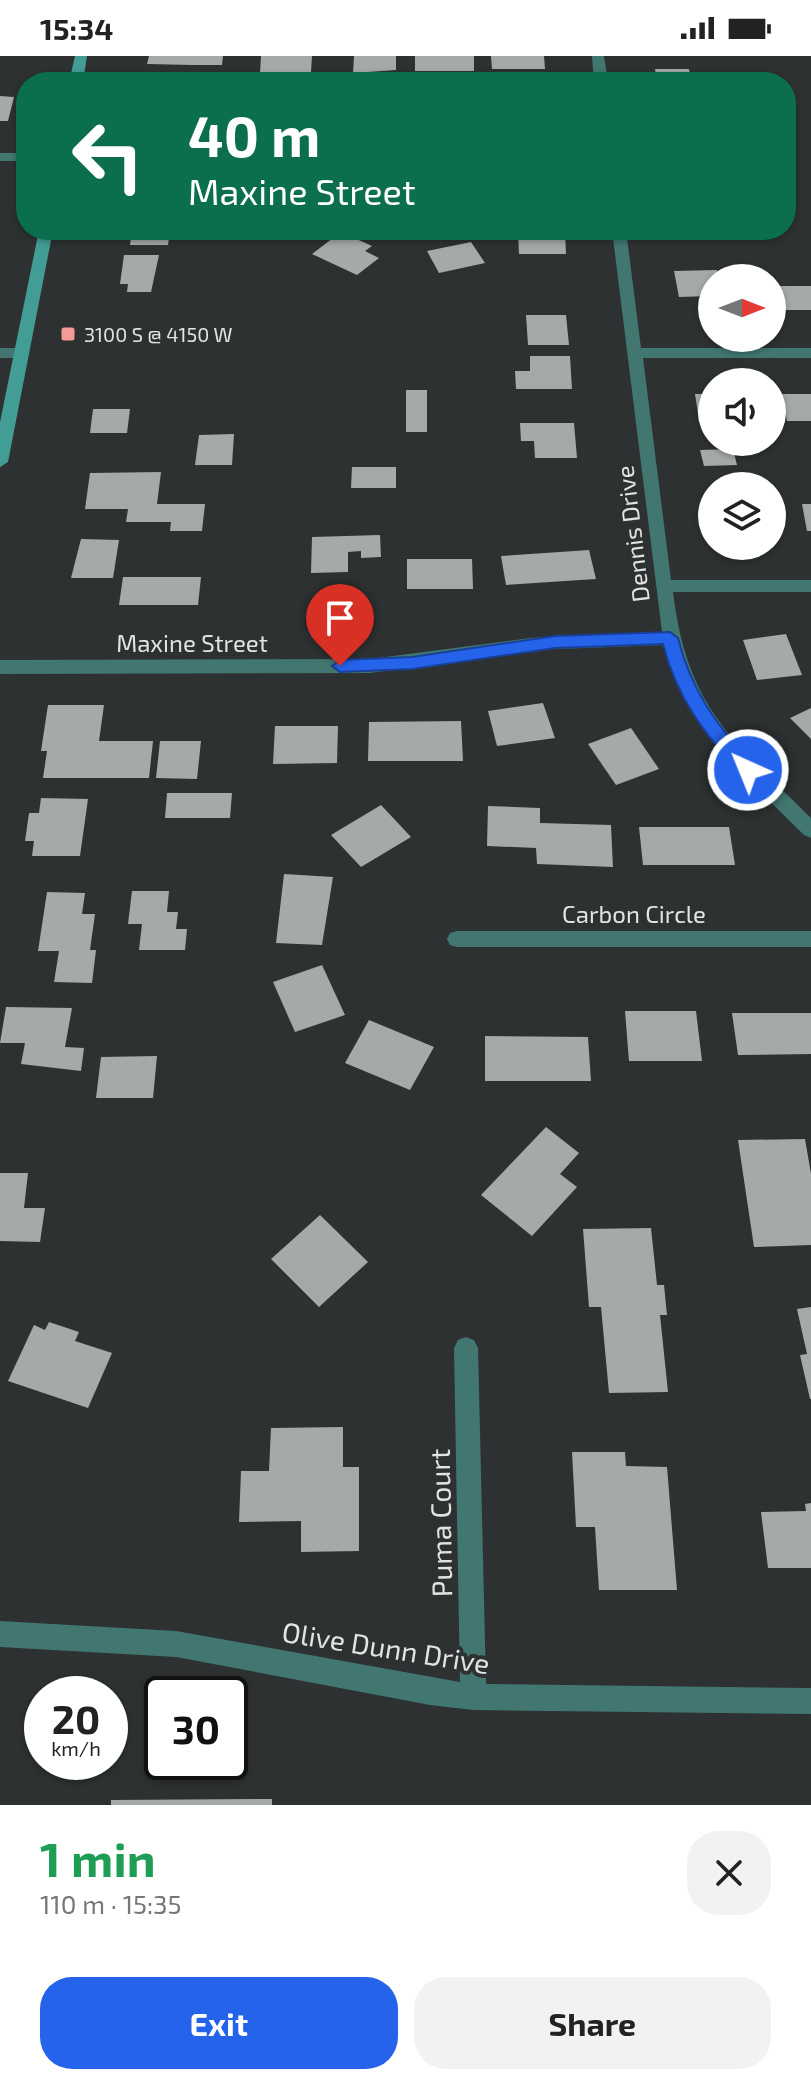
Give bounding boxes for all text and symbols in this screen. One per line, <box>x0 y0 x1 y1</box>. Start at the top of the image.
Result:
text: 15:34 <box>40 10 113 46</box>
text: 40 m <box>188 101 320 168</box>
icon: left <box>56 104 160 208</box>
text: Maxine Street <box>188 169 416 212</box>
north arrow <box>698 264 786 352</box>
map controls <box>698 264 786 560</box>
place label: 3100 S @ 4150 W <box>84 322 232 346</box>
marker: 3100 S @ 4150 W <box>59 325 77 343</box>
button: sound <box>698 368 786 456</box>
street label: Dennis Drive <box>609 464 655 604</box>
button: layers <box>698 472 786 560</box>
pin <box>306 584 374 666</box>
icon: arrive <box>318 596 362 640</box>
street label: Maxine Street <box>116 628 268 657</box>
position arrow <box>706 728 790 812</box>
street label: Carbon Circle <box>562 899 706 928</box>
street label: Puma Court <box>422 1449 458 1597</box>
street label: Olive Dunn Drive <box>280 1614 492 1680</box>
speed limit sign: 30 <box>144 1676 248 1780</box>
text: 20 <box>52 1694 100 1742</box>
text: km/h <box>51 1736 101 1760</box>
text: 1 min <box>40 1829 156 1887</box>
button: close <box>687 1831 771 1915</box>
text: 110 m · 15:35 <box>40 1888 182 1919</box>
button: Exit <box>40 1977 398 2069</box>
button: Share <box>414 1977 771 2069</box>

